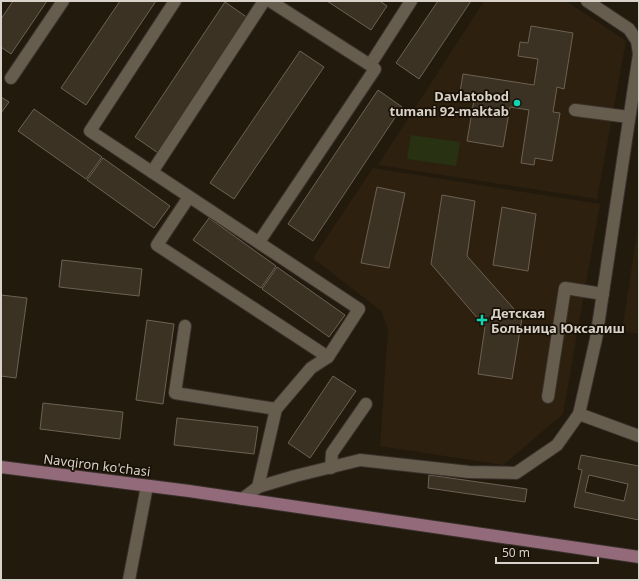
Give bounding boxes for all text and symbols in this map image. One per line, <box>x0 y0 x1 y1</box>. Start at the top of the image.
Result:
place label: Davlatobod tumani 92-maktab <box>390 87 509 120</box>
marker: Davlatobod tumani 92-maktab <box>512 98 522 108</box>
place label: Детская Больница Юксалиш <box>491 304 625 337</box>
marker: Детская Больница Юксалиш <box>476 314 488 326</box>
street label: Navqiron ko'chasi <box>43 450 151 480</box>
scale bar <box>496 539 598 565</box>
text: 50 m <box>502 544 530 561</box>

